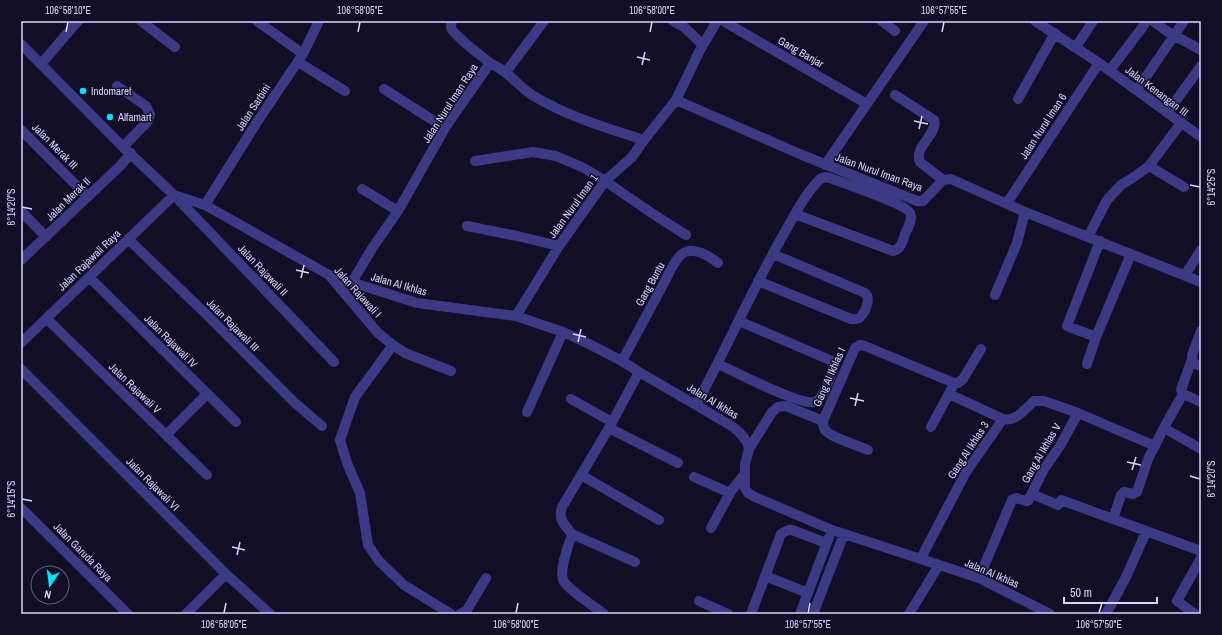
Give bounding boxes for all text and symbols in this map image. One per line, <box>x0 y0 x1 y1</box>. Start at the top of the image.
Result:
text: 106°58'10"E <box>45 4 91 17</box>
text: 106°58'05"E <box>337 4 383 17</box>
text: 106°58'00"E <box>629 4 675 17</box>
text: 106°57'55"E <box>921 4 967 17</box>
street label: Gang Banjar <box>776 33 826 71</box>
street label: Jalan Nurul Iman Raya <box>419 61 481 145</box>
street label: Jalan Kenangan III <box>1123 63 1191 119</box>
street label: Jalan Sarbini <box>233 81 273 133</box>
place label: Indomaret <box>91 84 132 98</box>
marker: Indomaret <box>78 86 88 96</box>
street label: Jalan Nurul Iman 6 <box>1017 90 1069 162</box>
place label: Alfamart <box>117 110 152 124</box>
marker: Alfamart <box>105 112 115 122</box>
street label: Jalan Merak III <box>29 120 81 172</box>
street label: Jalan Nurul Iman Raya <box>833 150 925 194</box>
text: 6°14'25"S <box>1205 168 1218 205</box>
street label: Jalan Nurul Iman 1 <box>545 171 601 241</box>
street label: Jalan Merak II <box>43 174 93 224</box>
text: 6°14'20"S <box>5 188 18 225</box>
street label: Jalan Rajawali Raya <box>55 226 123 294</box>
street label: Jalan Rajawali II <box>235 241 291 299</box>
street label: Gang Buntu <box>632 260 668 308</box>
street label: Jalan Rajawali I <box>331 264 385 320</box>
street label: Jalan Al Ikhlas <box>369 269 429 299</box>
street label: Jalan Rajawali III <box>204 296 262 354</box>
street label: Jalan Rajawali IV <box>141 311 201 371</box>
street label: Gang Al Ikhlas I <box>810 345 848 409</box>
street label: Jalan Rajawali V <box>106 360 164 416</box>
street label: Jalan Al Ikhlas <box>685 380 742 422</box>
street label: Gang Al Ikhlas 3 <box>944 419 992 481</box>
street label: Gang Al Ikhlas V <box>1018 421 1064 485</box>
street label: Jalan Rajawali VI <box>123 454 183 514</box>
text: 6°14'20"S <box>1205 460 1218 497</box>
text: 6°14'15"S <box>5 480 18 517</box>
street label: Jalan Garuda Raya <box>51 520 115 584</box>
street label: Jalan Al Ikhlas <box>963 555 1022 591</box>
north arrow <box>30 565 70 605</box>
scale bar <box>1064 579 1157 605</box>
text: 50 m <box>1070 585 1092 601</box>
text: N <box>43 587 52 602</box>
text: 106°58'05"E <box>201 618 247 631</box>
text: 106°58'00"E <box>493 618 539 631</box>
text: 106°57'55"E <box>785 618 831 631</box>
text: 106°57'50"E <box>1076 618 1122 631</box>

